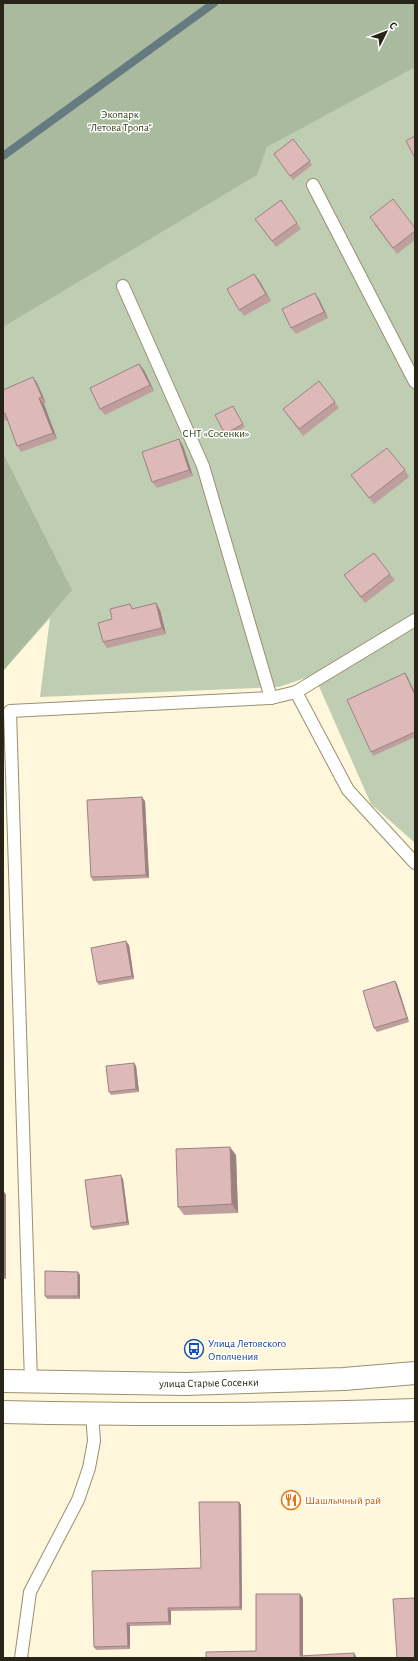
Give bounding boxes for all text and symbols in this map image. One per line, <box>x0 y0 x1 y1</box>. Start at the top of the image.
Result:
north arrow <box>366 12 406 52</box>
text: С <box>387 20 399 32</box>
park label: Экопарк "Летова Тропа" <box>88 109 152 133</box>
park label: СНТ «Сосенки» <box>183 428 249 439</box>
bus stop icon: Улица Летовского Ополчения <box>183 1338 205 1360</box>
place label: Улица Летовского Ополчения <box>208 1338 286 1362</box>
street label: улица Старые Сосенки <box>158 1377 259 1389</box>
restaurant icon: Шашлычный рай <box>280 1489 302 1511</box>
place label: Шашлычный рай <box>305 1495 381 1506</box>

